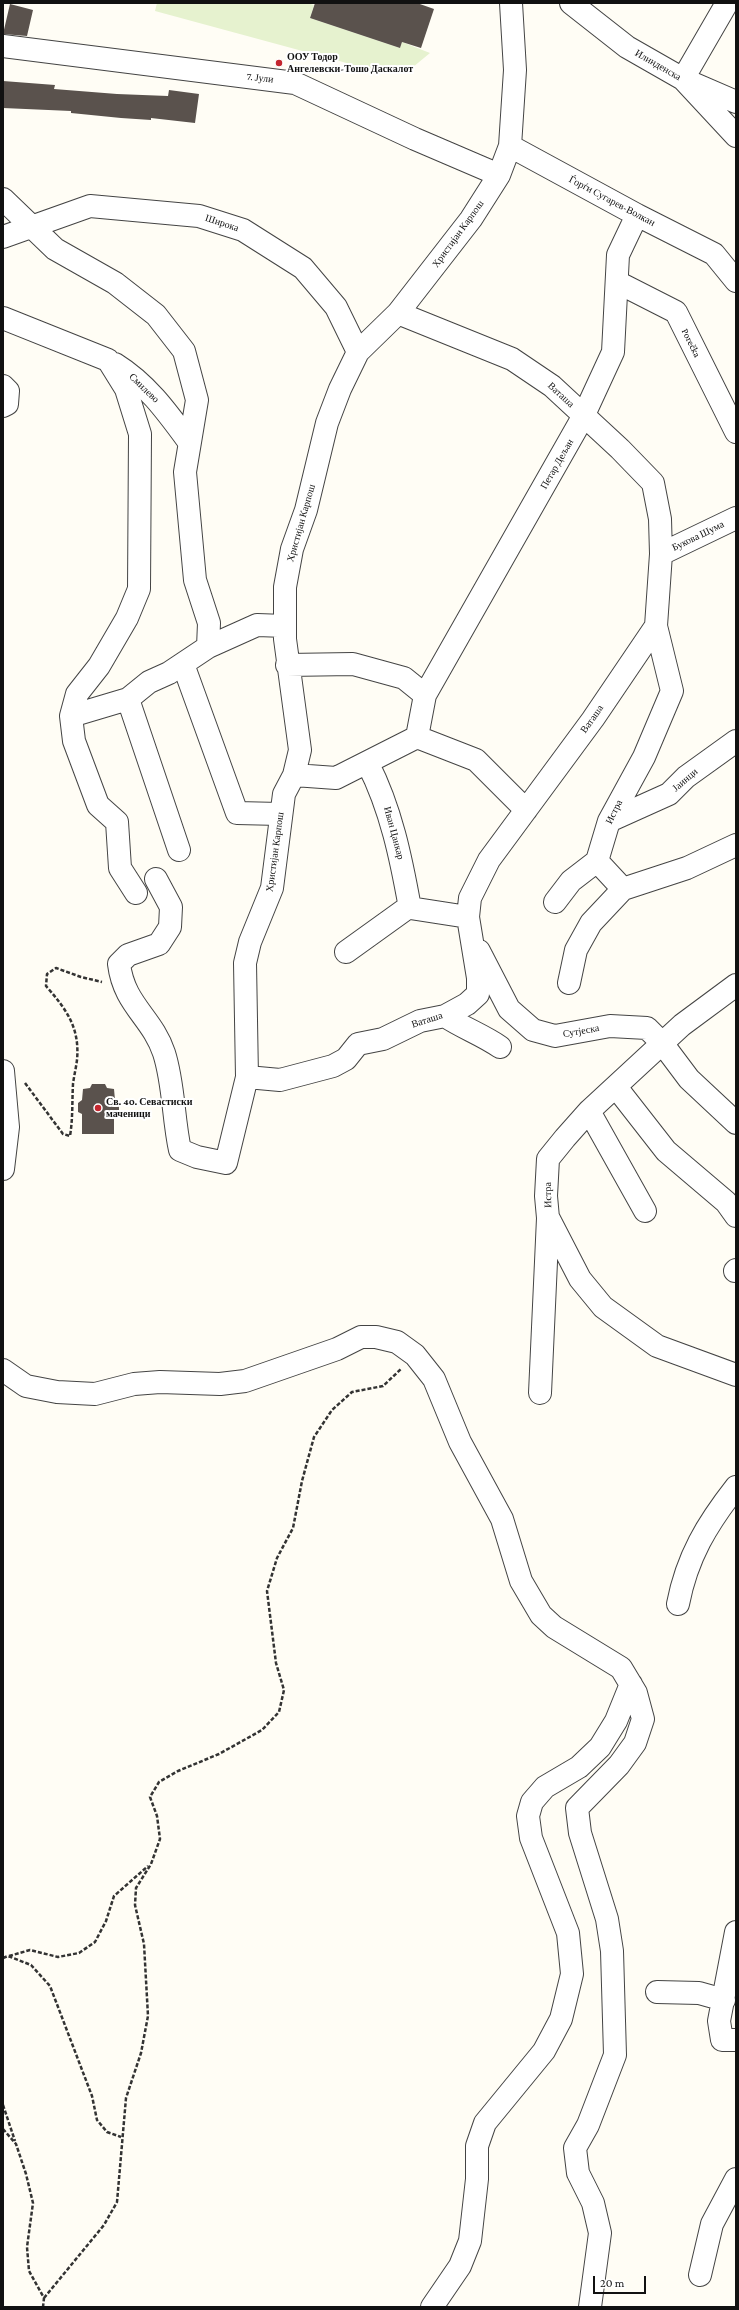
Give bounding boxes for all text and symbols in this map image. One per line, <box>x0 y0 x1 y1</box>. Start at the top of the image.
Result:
street label: Илинденска <box>633 47 683 83</box>
place label: ООУ Тодор Ангелевски-Тошо Даскалот <box>287 51 413 74</box>
marker: ООУ Тодор Ангелевски-Тошо Даскалот <box>274 58 284 68</box>
street label: 7. Јули <box>246 70 274 86</box>
street label: Ѓорѓи Сугарев-Волкан <box>567 173 657 229</box>
street label: Христијан Карпош <box>430 198 486 270</box>
street label: Широка <box>204 212 240 234</box>
street label: Porečka <box>679 326 703 360</box>
street label: Смилево <box>126 371 162 405</box>
street label: Ваташа <box>545 380 577 410</box>
street label: Петар Дељан <box>538 437 576 491</box>
street label: Христијан Карпош <box>284 483 318 563</box>
street label: Букова Шума <box>670 518 726 554</box>
street label: Ваташа <box>578 702 606 736</box>
street label: Јаинци <box>670 766 700 794</box>
street label: Истра <box>603 798 625 826</box>
street label: Иван Цанкар <box>381 805 407 861</box>
street label: Христијан Карпош <box>263 811 287 893</box>
street label: Ваташа <box>410 1009 444 1031</box>
street label: Сутјеска <box>562 1022 600 1040</box>
place label: Св. 40. Севастиски маченици <box>106 1096 193 1120</box>
marker: Св. 40. Севастиски маченици <box>93 1103 103 1113</box>
street label: Истра <box>542 1182 554 1208</box>
scale bar <box>595 2268 648 2294</box>
text: 20 m <box>600 2276 624 2290</box>

